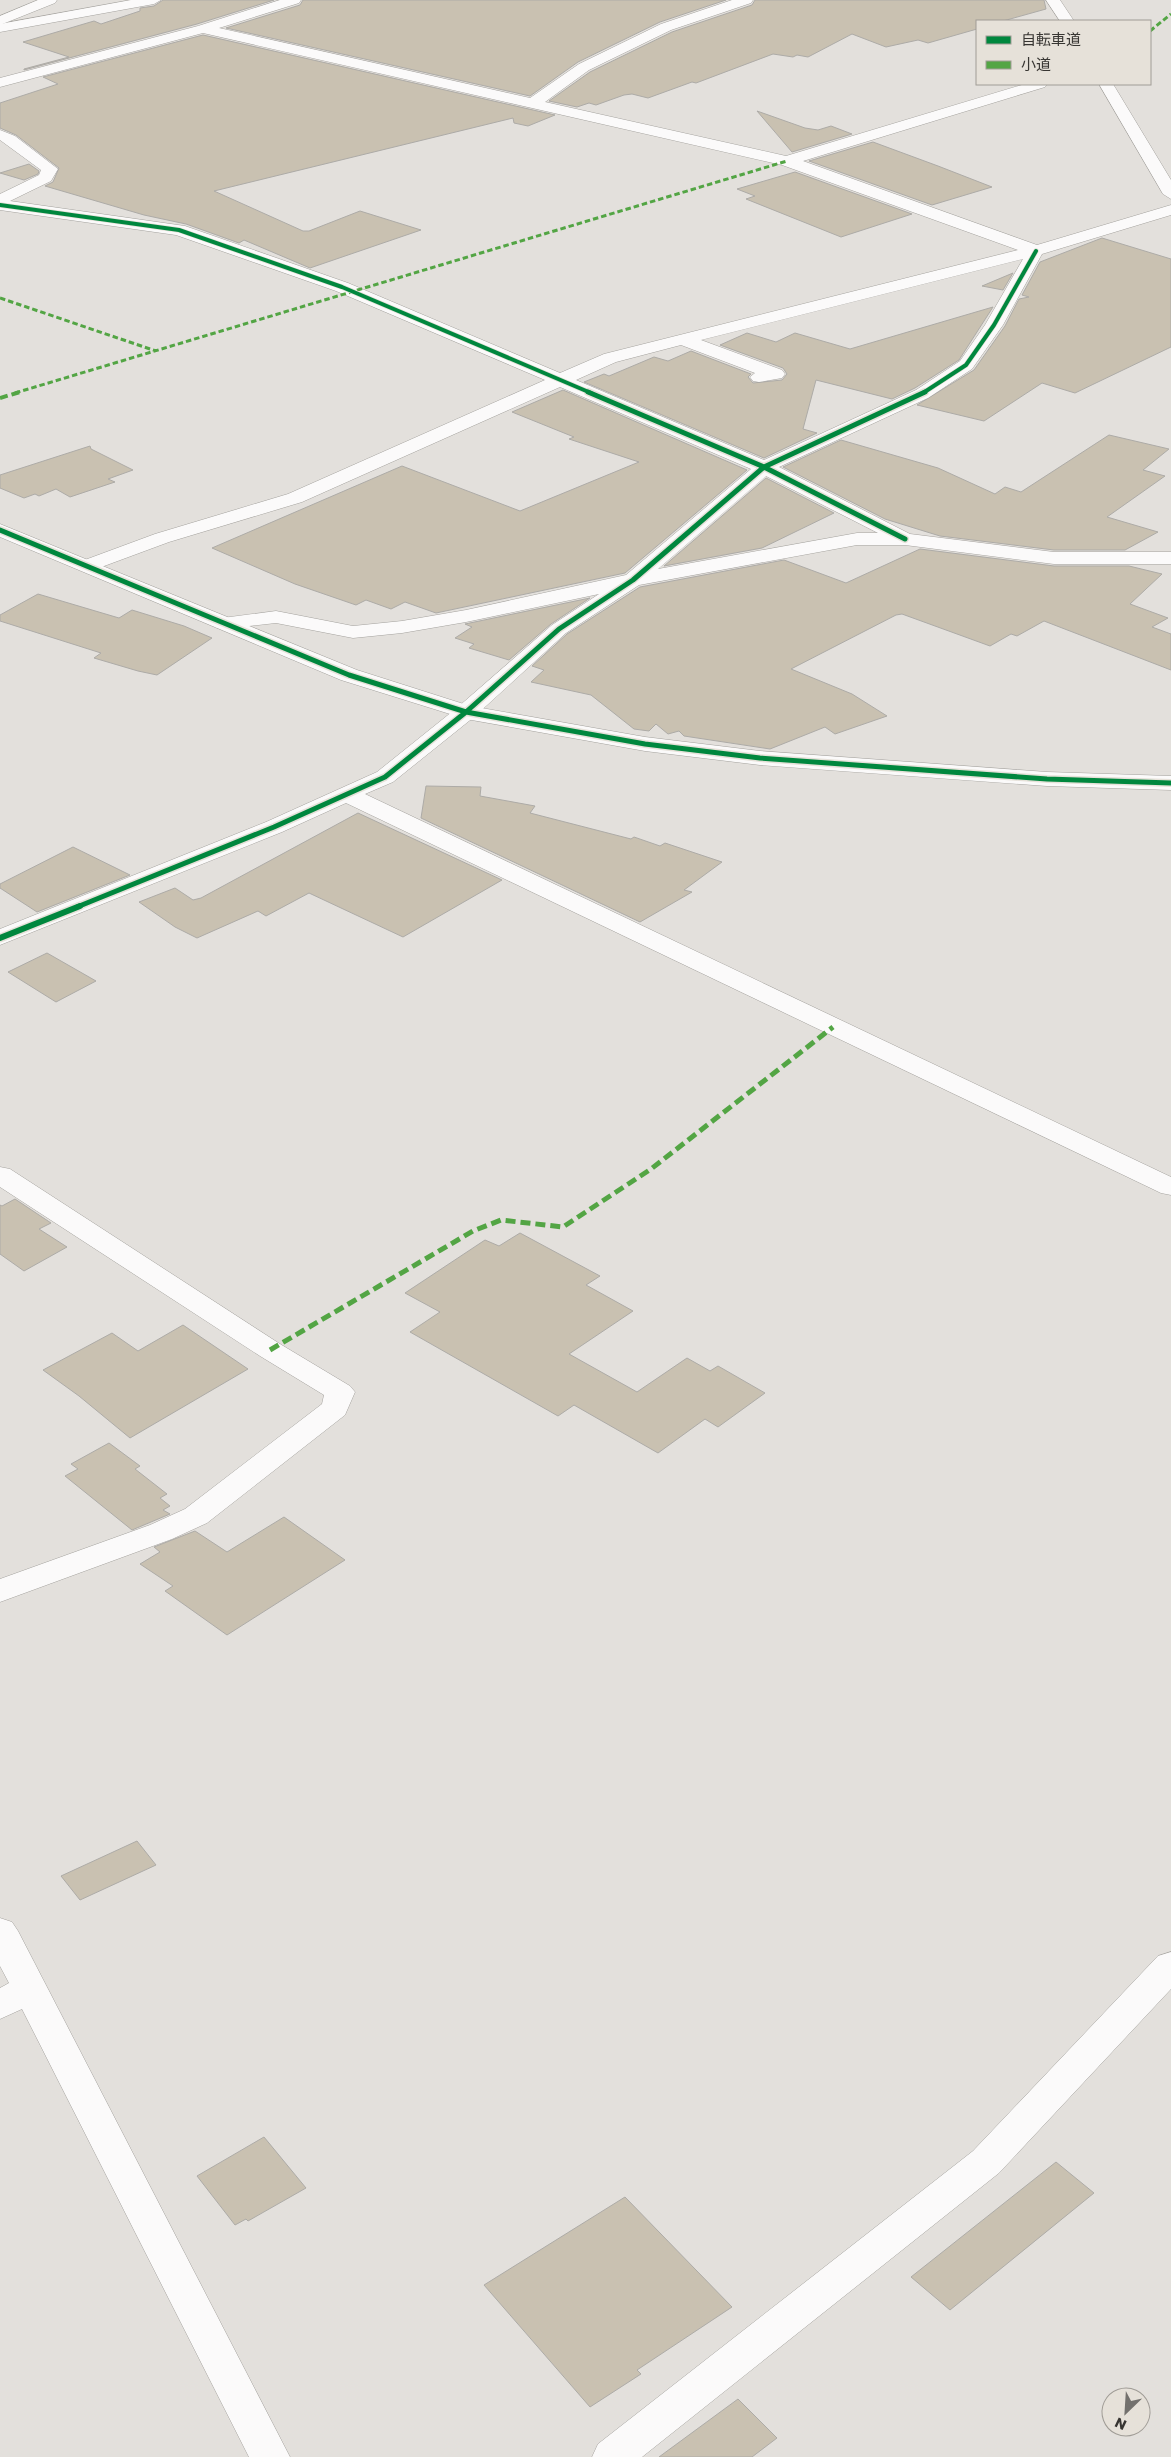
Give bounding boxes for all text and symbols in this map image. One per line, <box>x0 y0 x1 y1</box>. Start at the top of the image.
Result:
legend <box>976 20 1151 85</box>
text: 自転車道 <box>1021 29 1081 50</box>
text: 小道 <box>1021 54 1051 75</box>
north arrow <box>1101 2387 1151 2437</box>
text: N <box>1112 2412 1130 2435</box>

